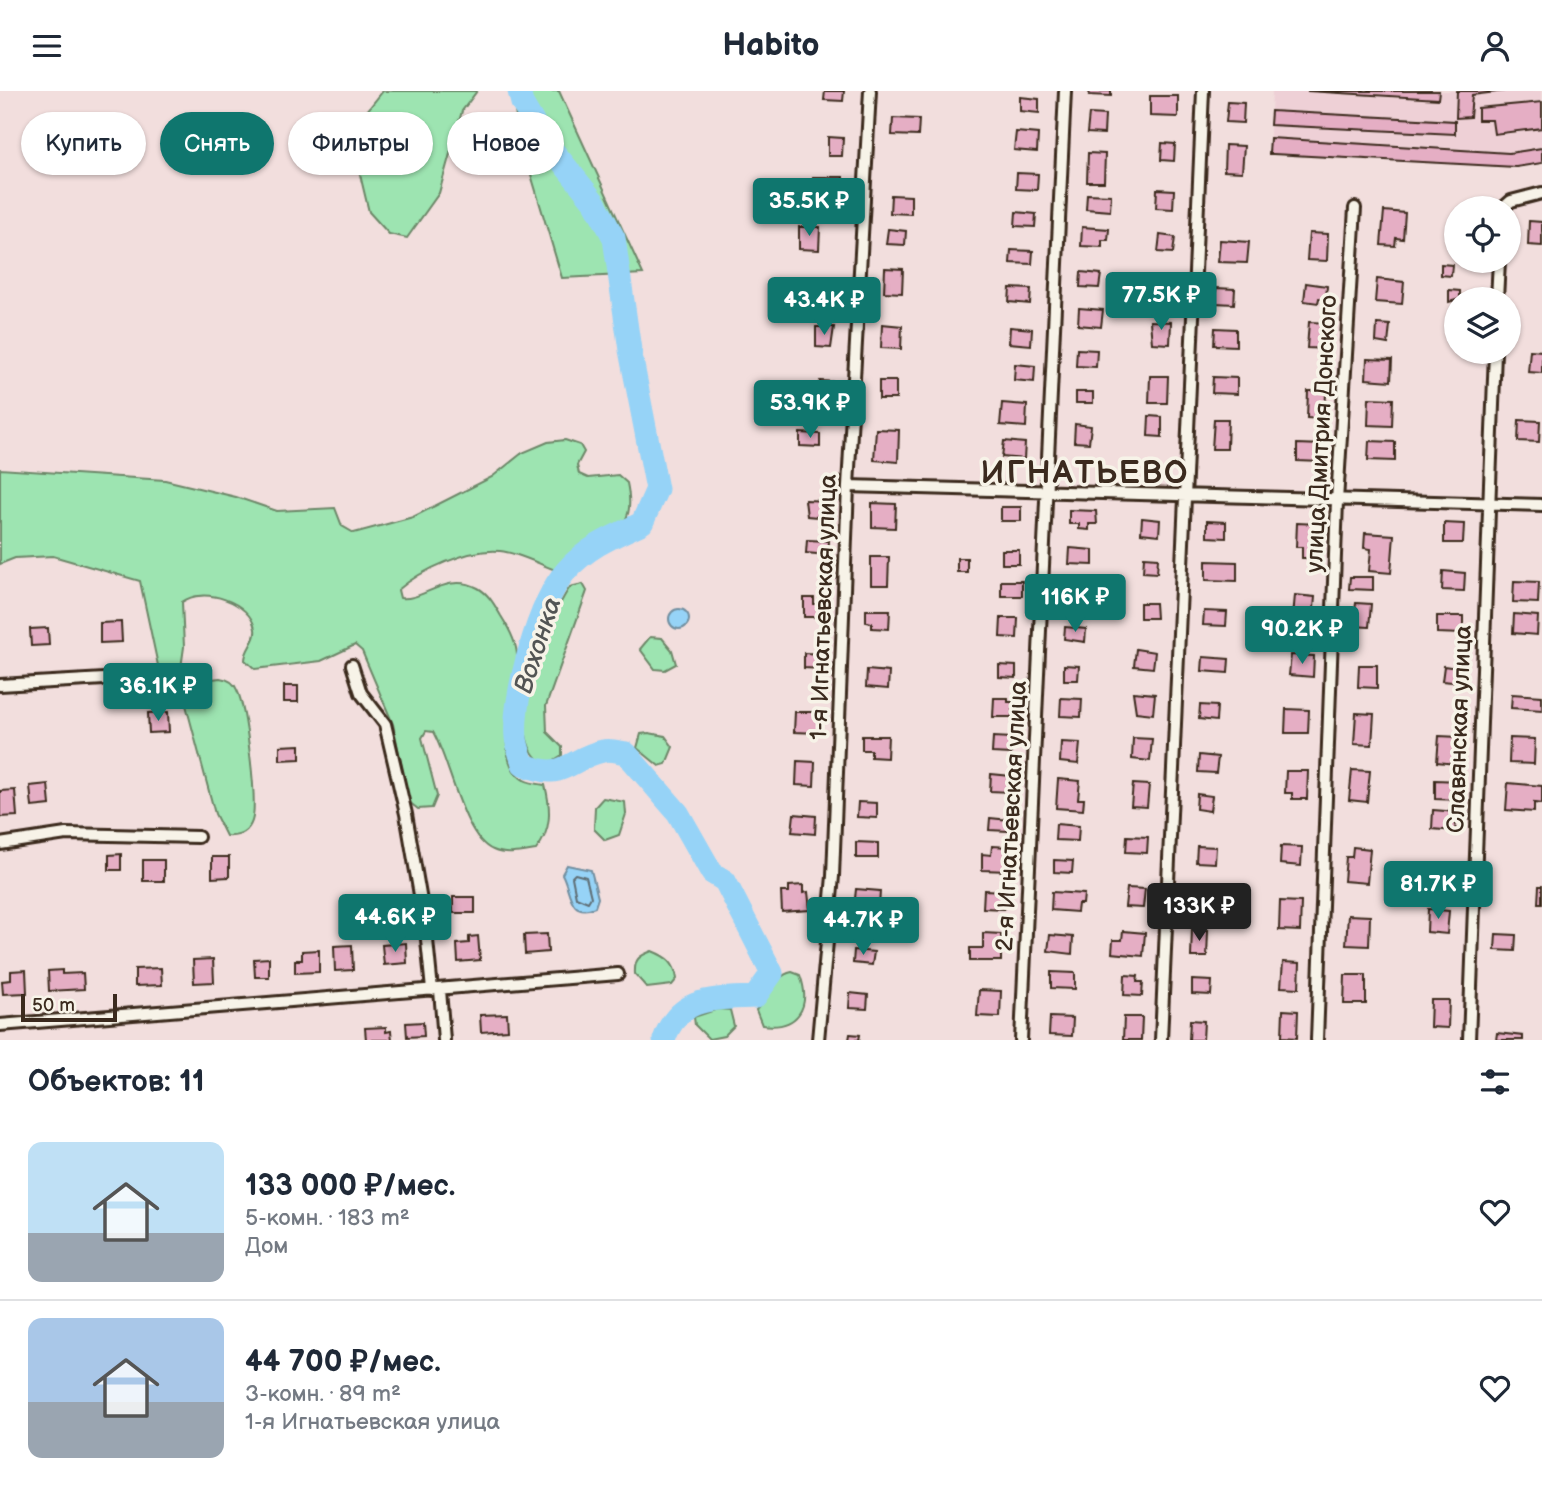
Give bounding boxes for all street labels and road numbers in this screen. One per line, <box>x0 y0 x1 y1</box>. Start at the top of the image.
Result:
street label: улица Дмитрия Донского <box>1300 294 1343 574</box>
street label: 1-я Игнатьевская улица <box>804 473 843 741</box>
street label: Славянская улица <box>1441 625 1478 833</box>
street label: 2-я Игнатьевская улица <box>990 680 1033 952</box>

